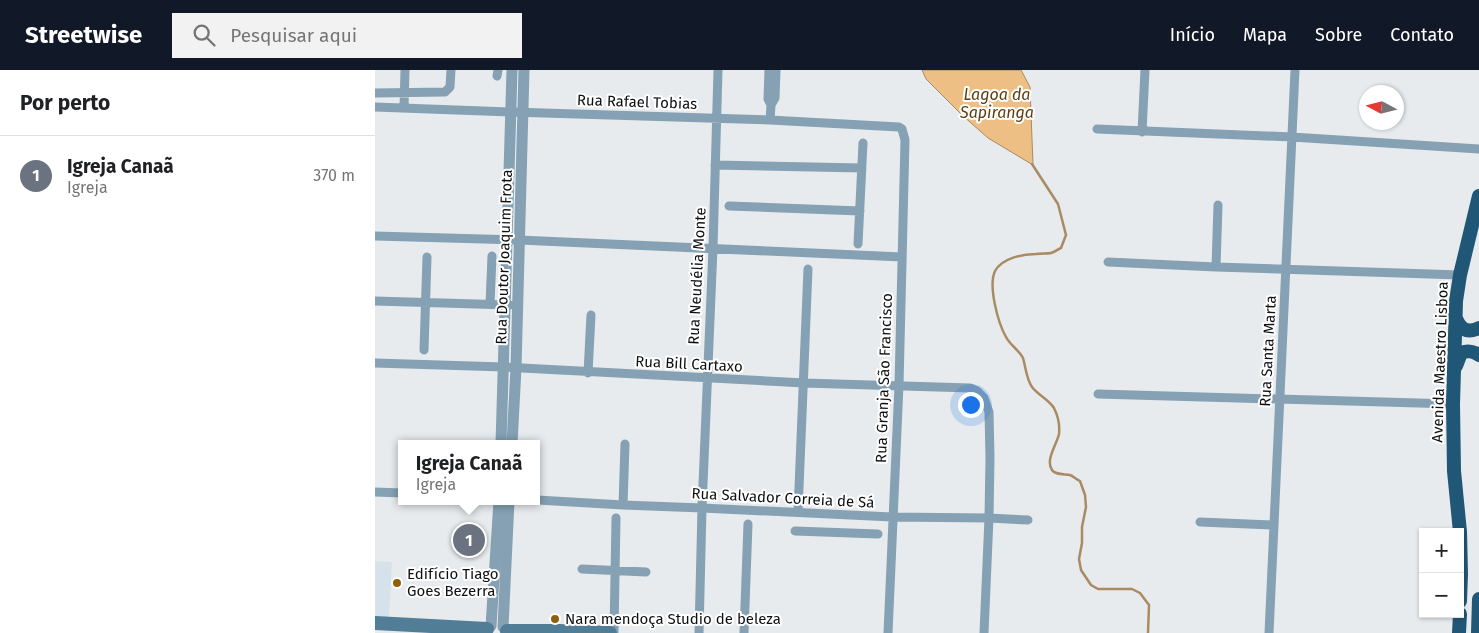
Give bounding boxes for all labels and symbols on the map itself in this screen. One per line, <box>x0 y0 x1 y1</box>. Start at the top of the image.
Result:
water label: Lagoa da Sapiranga <box>959 85 1034 122</box>
north arrow <box>1359 85 1404 130</box>
street label: Rua Rafael Tobias <box>577 91 697 113</box>
street label: Rua Doutor Joaquim Frota <box>492 169 516 345</box>
street label: Rua Neudélia Monte <box>684 207 710 345</box>
street label: Avenida Maestro Lisboa <box>1428 281 1452 443</box>
street label: Rua Granja São Francisco <box>872 293 896 463</box>
street label: Rua Santa Marta <box>1256 295 1280 407</box>
street label: Rua Bill Cartaxo <box>635 352 743 376</box>
your location <box>958 392 984 418</box>
street label: Rua Salvador Correia de Sá <box>691 484 875 512</box>
pin: 1 <box>453 521 485 559</box>
place label: Edifício Tiago Goes Bezerra <box>407 565 499 600</box>
marker: Edifício Tiago Goes Bezerra <box>391 577 403 589</box>
place label: Nara mendoça Studio de beleza <box>565 610 781 628</box>
marker: Nara mendoça Studio de beleza <box>549 613 561 625</box>

